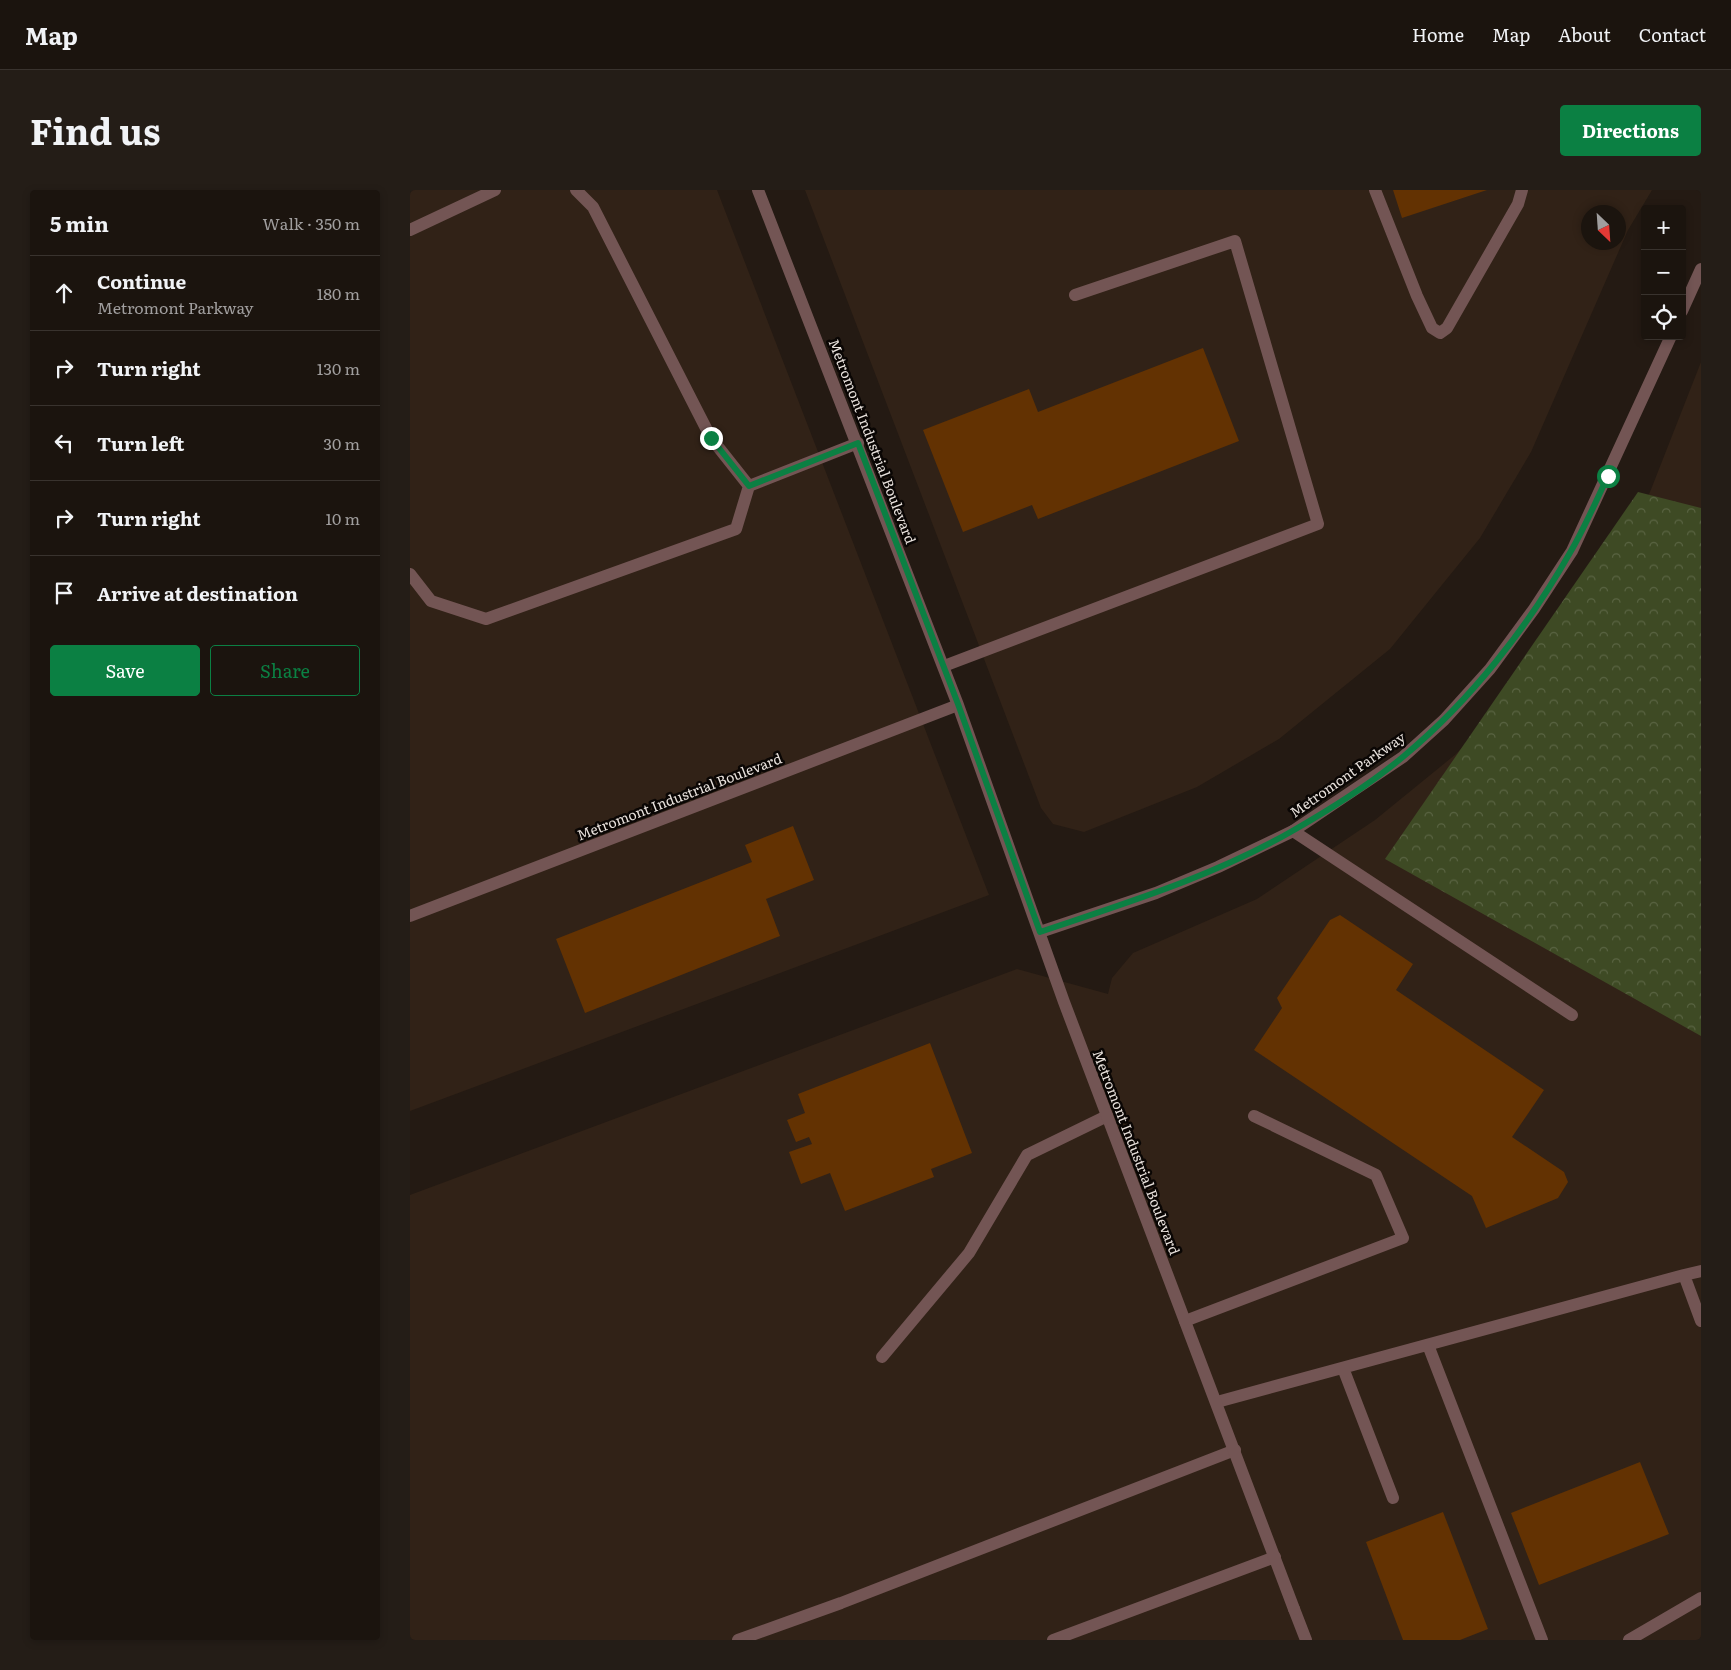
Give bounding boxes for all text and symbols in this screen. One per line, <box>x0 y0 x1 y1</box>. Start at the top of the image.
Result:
text: Map <box>25 17 78 52</box>
text: Home <box>1412 21 1464 48</box>
text: Map <box>1492 21 1530 48</box>
text: About <box>1558 21 1611 48</box>
text: Contact <box>1639 21 1706 48</box>
text: Find us <box>30 104 160 156</box>
button: Directions <box>1560 105 1701 156</box>
north arrow <box>1581 205 1626 250</box>
map controls <box>1641 205 1686 340</box>
button: + <box>1641 205 1686 250</box>
text: 5 min <box>50 207 109 238</box>
text: Walk · 350 m <box>263 211 360 235</box>
button: − <box>1641 250 1686 295</box>
text: Continue <box>97 267 186 295</box>
icon: ahead <box>50 279 78 307</box>
text: 180 m <box>317 281 360 305</box>
text: Metromont Parkway <box>97 295 253 319</box>
button: locate <box>1641 295 1686 340</box>
street label: Metromont Industrial Boulevard <box>825 336 922 547</box>
icon: right <box>50 354 78 382</box>
text: Turn right <box>97 354 201 382</box>
text: 130 m <box>317 356 360 380</box>
route end <box>700 427 723 450</box>
icon: left <box>50 429 78 457</box>
text: Turn left <box>97 429 184 457</box>
text: 30 m <box>323 431 360 455</box>
route start <box>1597 465 1620 488</box>
icon: right <box>50 504 78 532</box>
text: Turn right <box>97 504 201 532</box>
text: 10 m <box>326 506 360 530</box>
icon: arrive <box>50 579 78 607</box>
text: Arrive at destination <box>97 579 298 607</box>
button: Save <box>50 645 200 696</box>
button: Share <box>210 645 360 696</box>
street label: Metromont Parkway <box>1285 726 1410 821</box>
street label: Metromont Industrial Boulevard <box>574 747 785 844</box>
street label: Metromont Industrial Boulevard <box>1089 1047 1186 1258</box>

